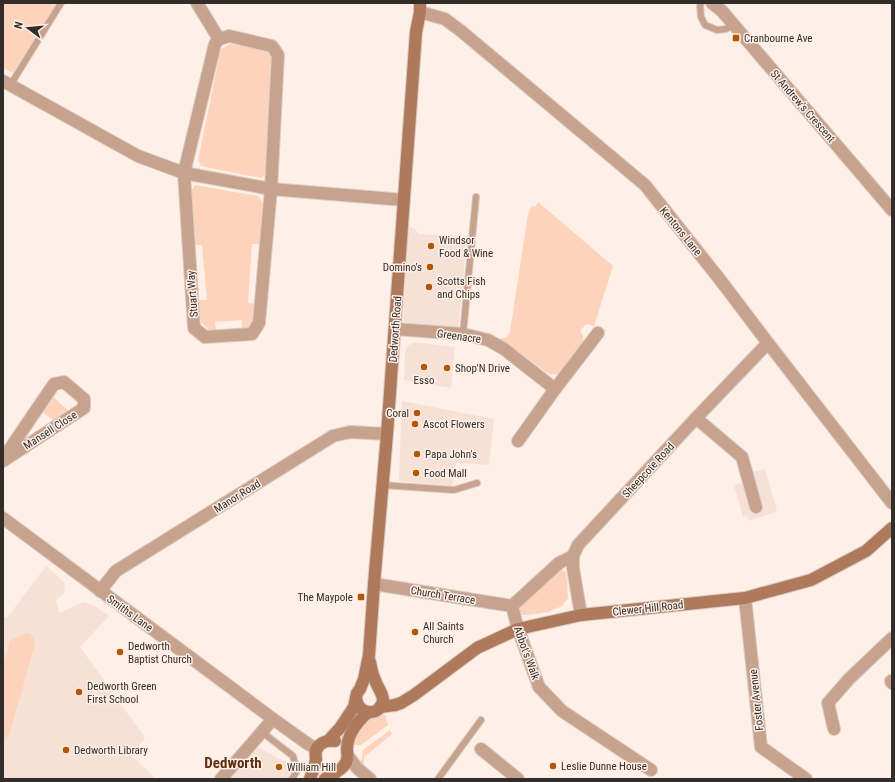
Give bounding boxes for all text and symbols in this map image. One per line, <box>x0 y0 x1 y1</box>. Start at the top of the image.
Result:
north arrow <box>8 8 48 48</box>
text: N <box>12 20 26 30</box>
place label: Cranbourne Ave <box>744 32 812 45</box>
marker: Cranbourne Ave <box>731 33 741 43</box>
street label: St Andrew's Crescent <box>768 67 838 145</box>
street label: Kentons Lane <box>657 204 704 258</box>
place label: Windsor Food & Wine <box>439 234 493 260</box>
marker: Windsor Food & Wine <box>426 241 436 251</box>
place label: Domino's <box>383 261 422 274</box>
marker: Domino's <box>425 262 435 272</box>
street label: Stuart Way <box>184 270 201 318</box>
place label: Scotts Fish and Chips <box>437 275 486 301</box>
marker: Scotts Fish and Chips <box>424 282 434 292</box>
street label: Dedworth Road <box>387 295 404 363</box>
street label: Greenacre <box>436 327 482 346</box>
marker: Esso <box>419 362 429 372</box>
place label: Shop'N Drive <box>455 362 510 375</box>
marker: Shop'N Drive <box>442 363 452 373</box>
place label: Esso <box>413 374 435 387</box>
place label: Coral <box>386 407 409 420</box>
street label: Mansell Close <box>21 408 79 453</box>
marker: Coral <box>412 408 422 418</box>
place label: Ascot Flowers <box>423 418 485 431</box>
marker: Ascot Flowers <box>410 419 420 429</box>
street label: Sheepcote Road <box>620 440 677 501</box>
place label: Papa John's <box>425 448 477 461</box>
marker: Papa John's <box>412 449 422 459</box>
place label: Food Mall <box>424 467 467 480</box>
marker: Food Mall <box>411 468 421 478</box>
street label: Manor Road <box>212 477 263 516</box>
street label: Church Terrace <box>410 584 476 607</box>
place label: The Maypole <box>298 591 353 604</box>
street label: Smiths Lane <box>104 592 155 634</box>
marker: The Maypole <box>356 592 366 602</box>
street label: Clewer Hill Road <box>612 598 684 619</box>
place label: All Saints Church <box>423 620 464 646</box>
street label: Abbot's Walk <box>511 625 542 682</box>
marker: All Saints Church <box>410 627 420 637</box>
place label: Dedworth Baptist Church <box>128 640 192 666</box>
marker: Dedworth Baptist Church <box>115 647 125 657</box>
street label: Foster Avenue <box>747 669 766 731</box>
place label: Dedworth Green First School <box>87 680 157 706</box>
marker: Dedworth Green First School <box>74 687 84 697</box>
place label: Dedworth Library <box>74 744 148 757</box>
marker: Dedworth Library <box>61 745 71 755</box>
district label: Dedworth <box>204 754 262 772</box>
place label: Leslie Dunne House <box>561 760 647 773</box>
place label: William Hill <box>287 761 336 774</box>
marker: Leslie Dunne House <box>548 761 558 771</box>
marker: William Hill <box>274 762 284 772</box>

